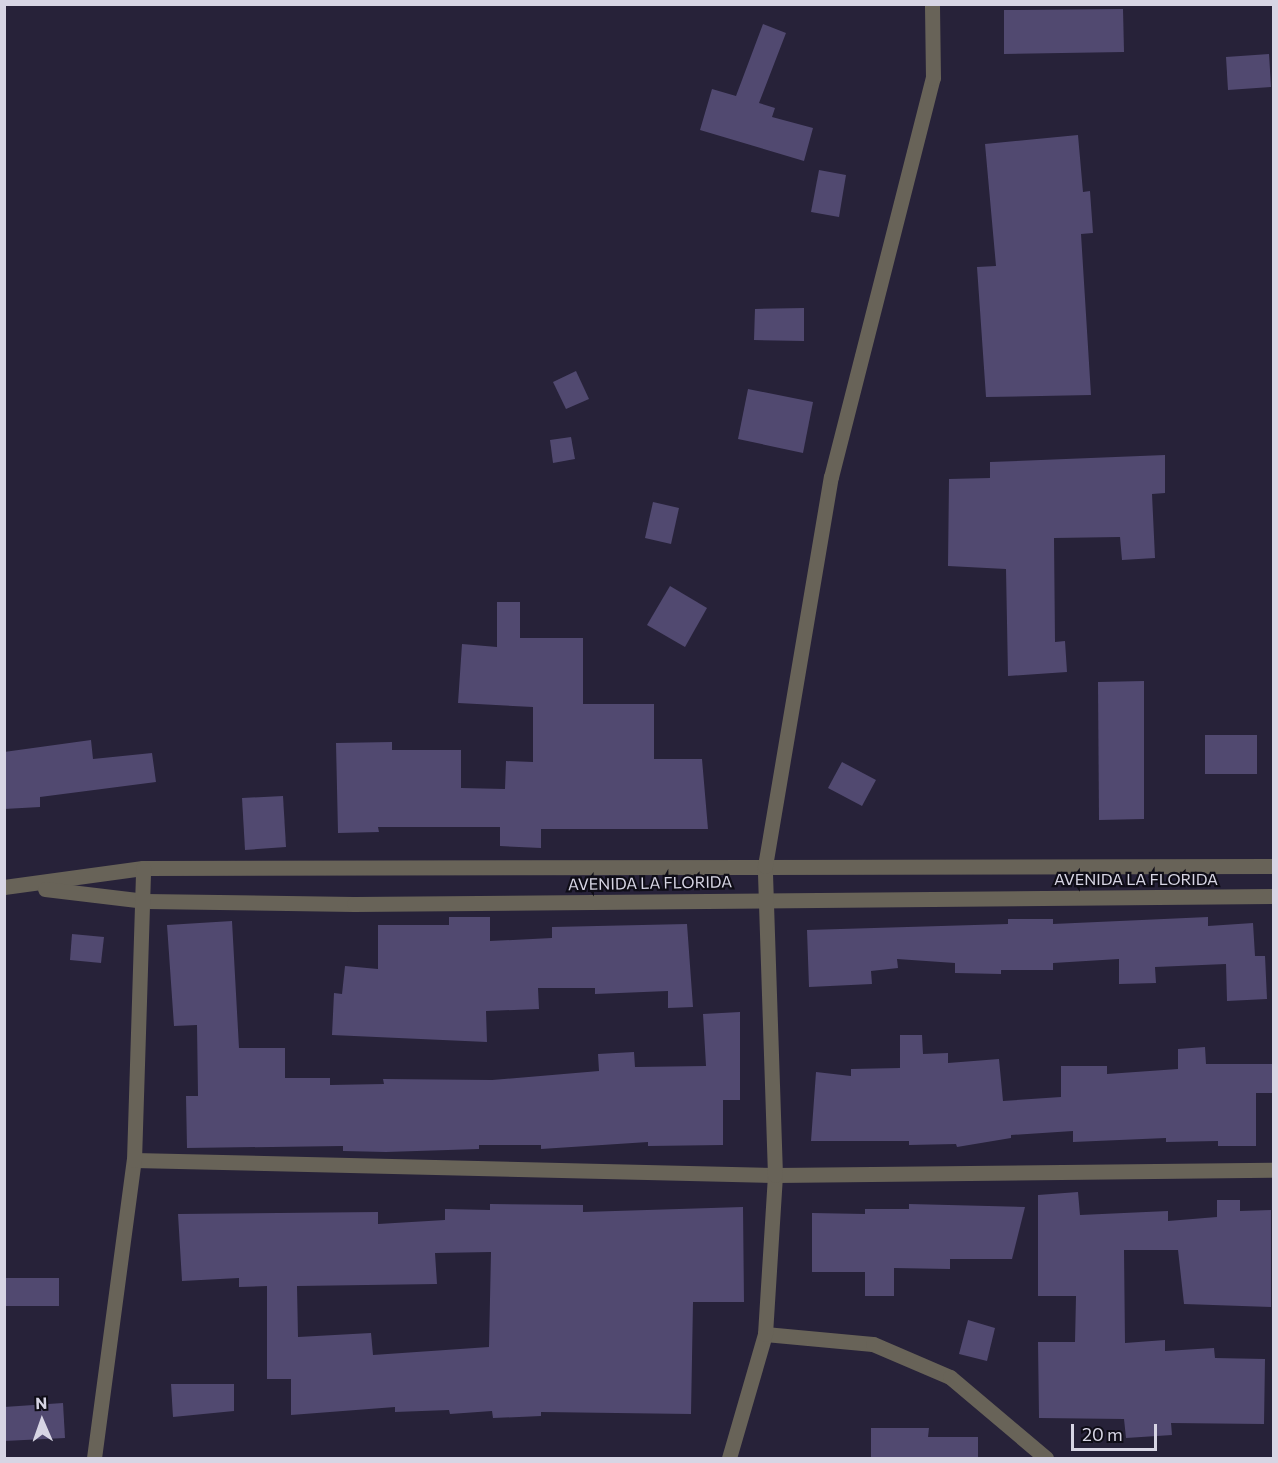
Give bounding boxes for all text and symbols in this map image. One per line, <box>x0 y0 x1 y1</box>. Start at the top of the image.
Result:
street label: AVENIDA LA FLORIDA <box>1054 869 1218 889</box>
street label: AVENIDA LA FLORIDA <box>568 872 732 894</box>
north arrow <box>12 1391 72 1451</box>
text: N <box>35 1393 48 1412</box>
scale bar <box>1074 1412 1160 1450</box>
text: 20 m <box>1082 1423 1123 1445</box>

